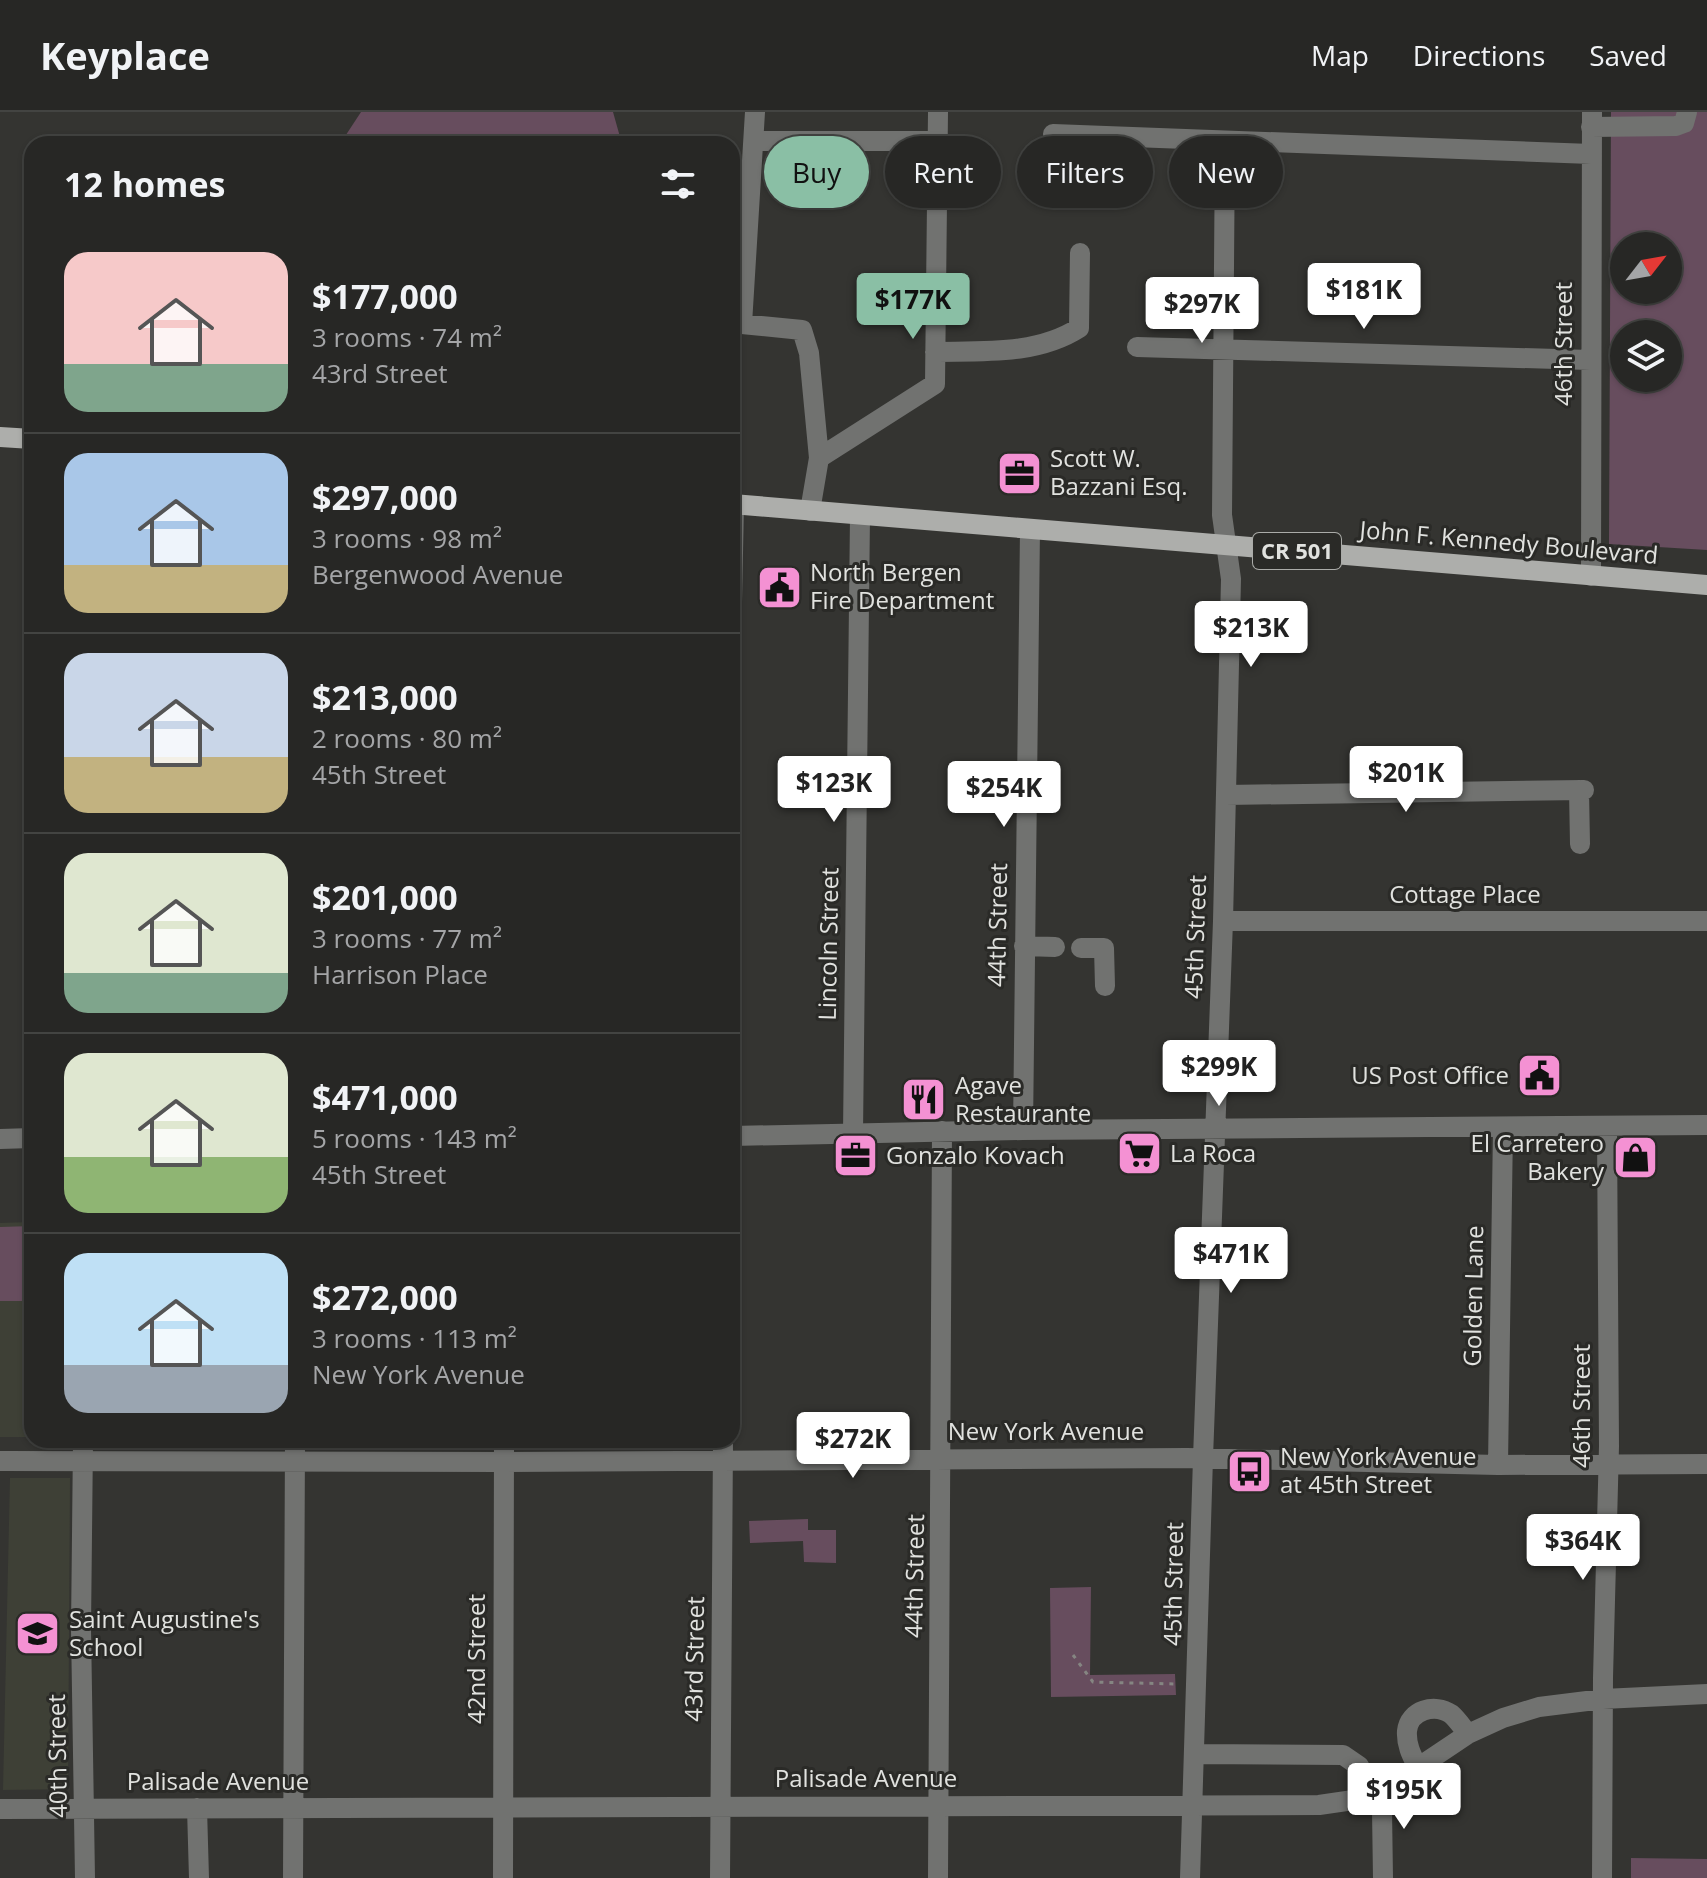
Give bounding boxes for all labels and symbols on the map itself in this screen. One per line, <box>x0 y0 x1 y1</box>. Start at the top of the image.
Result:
north arrow <box>1610 232 1682 304</box>
pin: $181K <box>1308 263 1420 331</box>
pin: $177K <box>857 273 969 341</box>
pin: $297K <box>1146 277 1258 345</box>
street label: 46th Street <box>1546 282 1579 406</box>
place label: Scott W. Bazzani Esq. <box>1050 441 1187 502</box>
office icon: Scott W. Bazzani Esq. <box>995 449 1043 497</box>
street label: John F. Kennedy Boulevard <box>1357 512 1660 571</box>
road number: CR 501 <box>1253 533 1341 569</box>
place label: North Bergen Fire Department <box>810 555 994 616</box>
public building icon: North Bergen Fire Department <box>755 563 803 611</box>
pin: $213K <box>1195 601 1307 669</box>
pin: $201K <box>1350 746 1462 814</box>
pin: $123K <box>778 756 890 824</box>
pin: $254K <box>948 761 1060 829</box>
street label: 44th Street <box>979 863 1014 987</box>
street label: Lincoln Street <box>810 867 845 1021</box>
street label: 45th Street <box>1176 874 1213 999</box>
street label: Cottage Place <box>1389 877 1541 910</box>
pin: $299K <box>1163 1040 1275 1108</box>
public building icon: US Post Office <box>1516 1052 1564 1100</box>
place label: US Post Office <box>1351 1058 1509 1091</box>
place label: Agave Restaurante <box>955 1068 1091 1129</box>
restaurant icon: Agave Restaurante <box>900 1076 948 1124</box>
place label: El Carretero Bakery <box>1471 1126 1605 1187</box>
supermarket icon: La Roca <box>1115 1130 1163 1178</box>
office icon: Gonzalo Kovach <box>831 1132 879 1180</box>
shop icon: El Carretero Bakery <box>1611 1134 1659 1182</box>
place label: La Roca <box>1170 1136 1256 1169</box>
place label: Gonzalo Kovach <box>886 1138 1065 1171</box>
street label: Golden Lane <box>1455 1225 1490 1367</box>
pin: $471K <box>1175 1227 1287 1295</box>
street label: 46th Street <box>1564 1344 1597 1468</box>
pin: $272K <box>797 1412 909 1480</box>
street label: New York Avenue <box>948 1414 1144 1447</box>
place label: New York Avenue at 45th Street <box>1280 1439 1476 1500</box>
bus stop icon: New York Avenue at 45th Street <box>1225 1447 1273 1495</box>
street label: 44th Street <box>896 1514 931 1638</box>
pin: $364K <box>1527 1514 1639 1582</box>
street label: 45th Street <box>1155 1522 1190 1646</box>
street label: 42nd Street <box>459 1594 492 1724</box>
street label: 43rd Street <box>676 1596 711 1722</box>
place label: Saint Augustine's School <box>69 1602 260 1663</box>
school or university icon: Saint Augustine's School <box>14 1610 62 1658</box>
street label: 40th Street <box>39 1694 74 1818</box>
street label: Palisade Avenue <box>775 1761 957 1794</box>
pin: $195K <box>1348 1763 1460 1831</box>
street label: Palisade Avenue <box>127 1764 309 1797</box>

